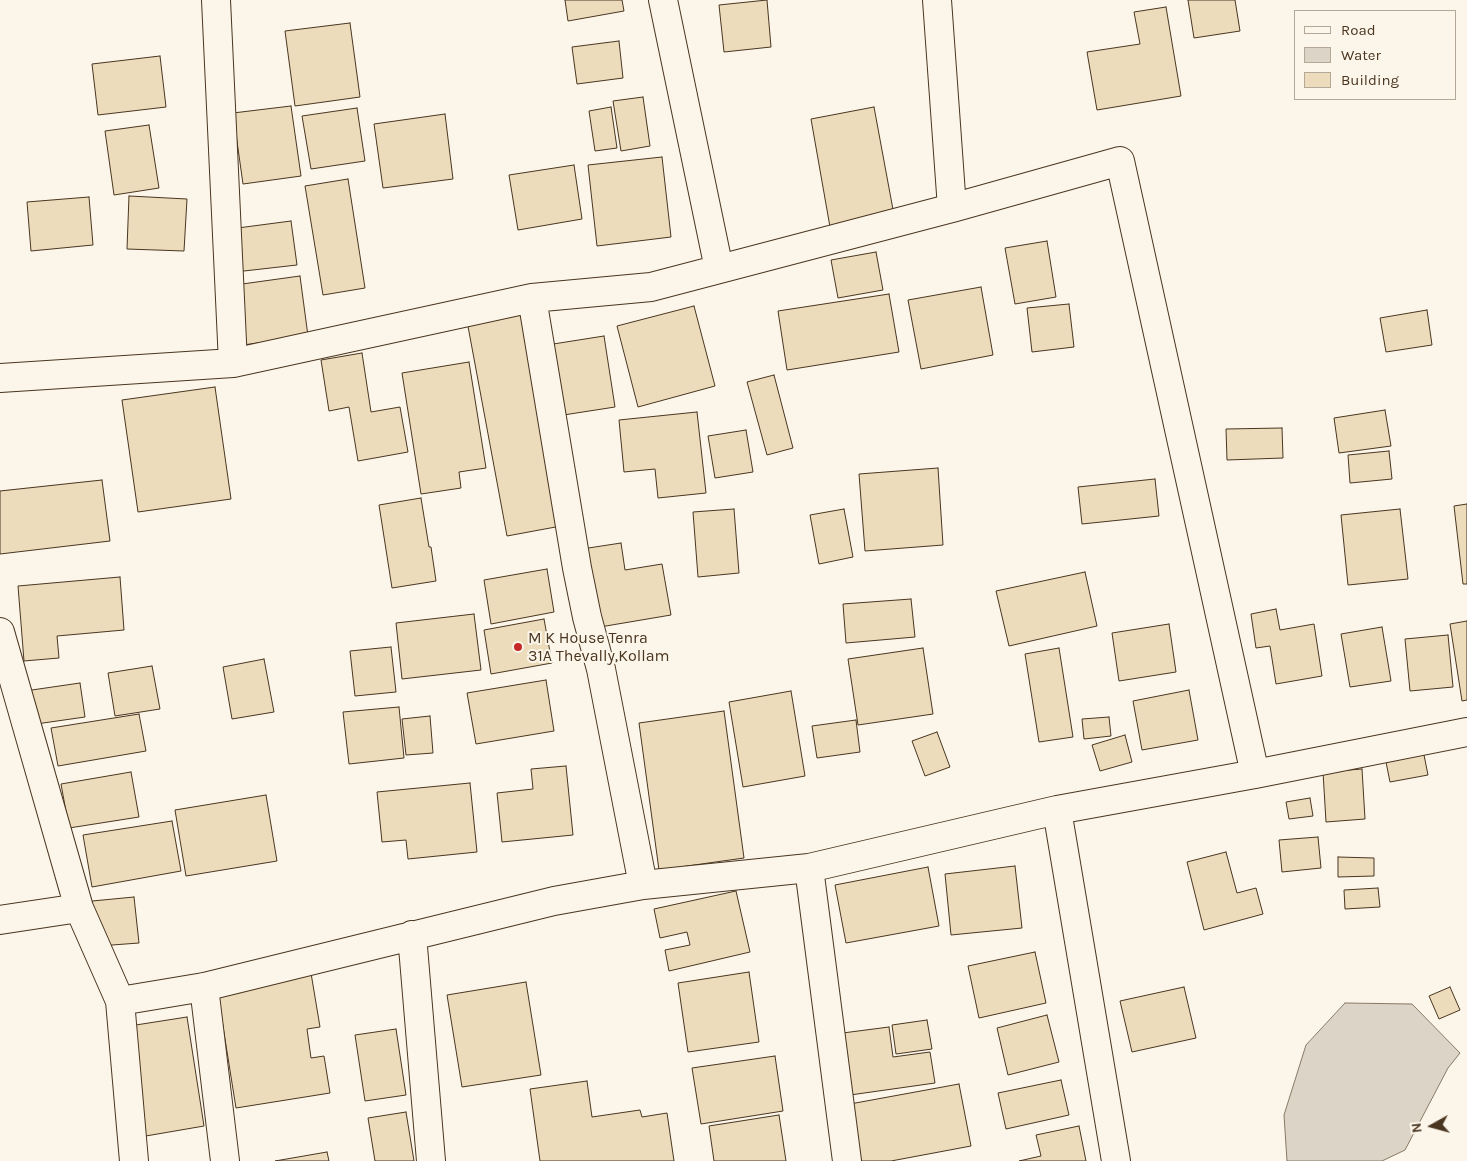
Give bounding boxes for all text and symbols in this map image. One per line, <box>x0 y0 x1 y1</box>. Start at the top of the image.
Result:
legend <box>1294 10 1457 100</box>
text: Road <box>1341 21 1376 39</box>
text: Water <box>1341 46 1381 64</box>
text: Building <box>1341 71 1399 89</box>
place label: M K House Tenra 31A Thevally,Kollam <box>528 628 669 666</box>
marker: M K House Tenra 31A Thevally,Kollam <box>512 641 524 653</box>
north arrow <box>1407 1101 1457 1151</box>
text: N <box>1408 1122 1426 1134</box>

